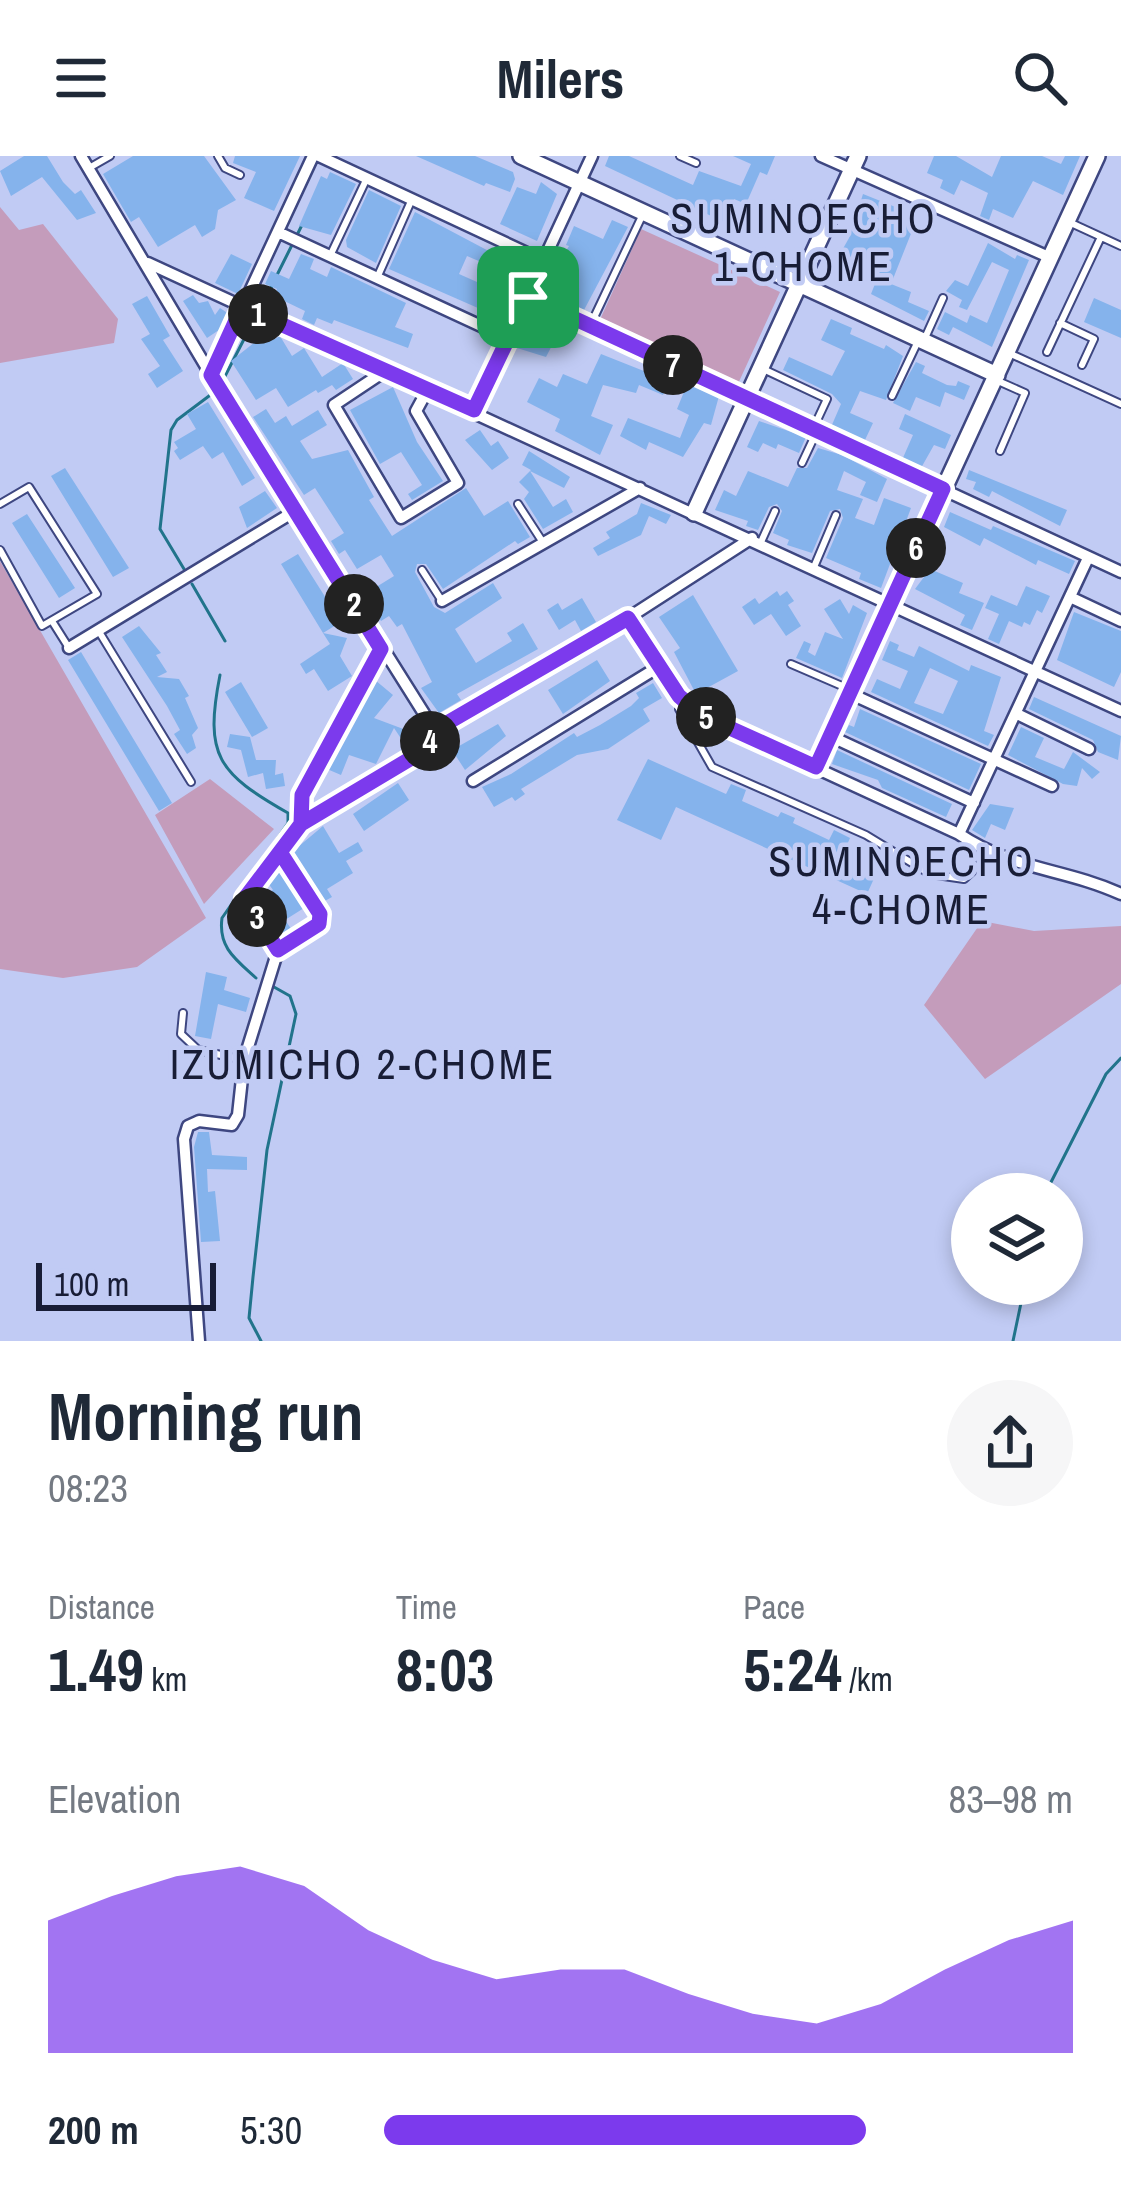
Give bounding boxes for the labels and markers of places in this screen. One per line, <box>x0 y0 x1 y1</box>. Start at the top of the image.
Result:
pin <box>477 246 579 348</box>
pin: 1 <box>228 284 288 344</box>
pin: 7 <box>643 335 703 395</box>
pin: 6 <box>886 518 946 578</box>
pin: 2 <box>324 574 384 634</box>
pin: 5 <box>676 687 736 747</box>
pin: 4 <box>400 711 460 771</box>
pin: 3 <box>227 887 287 947</box>

